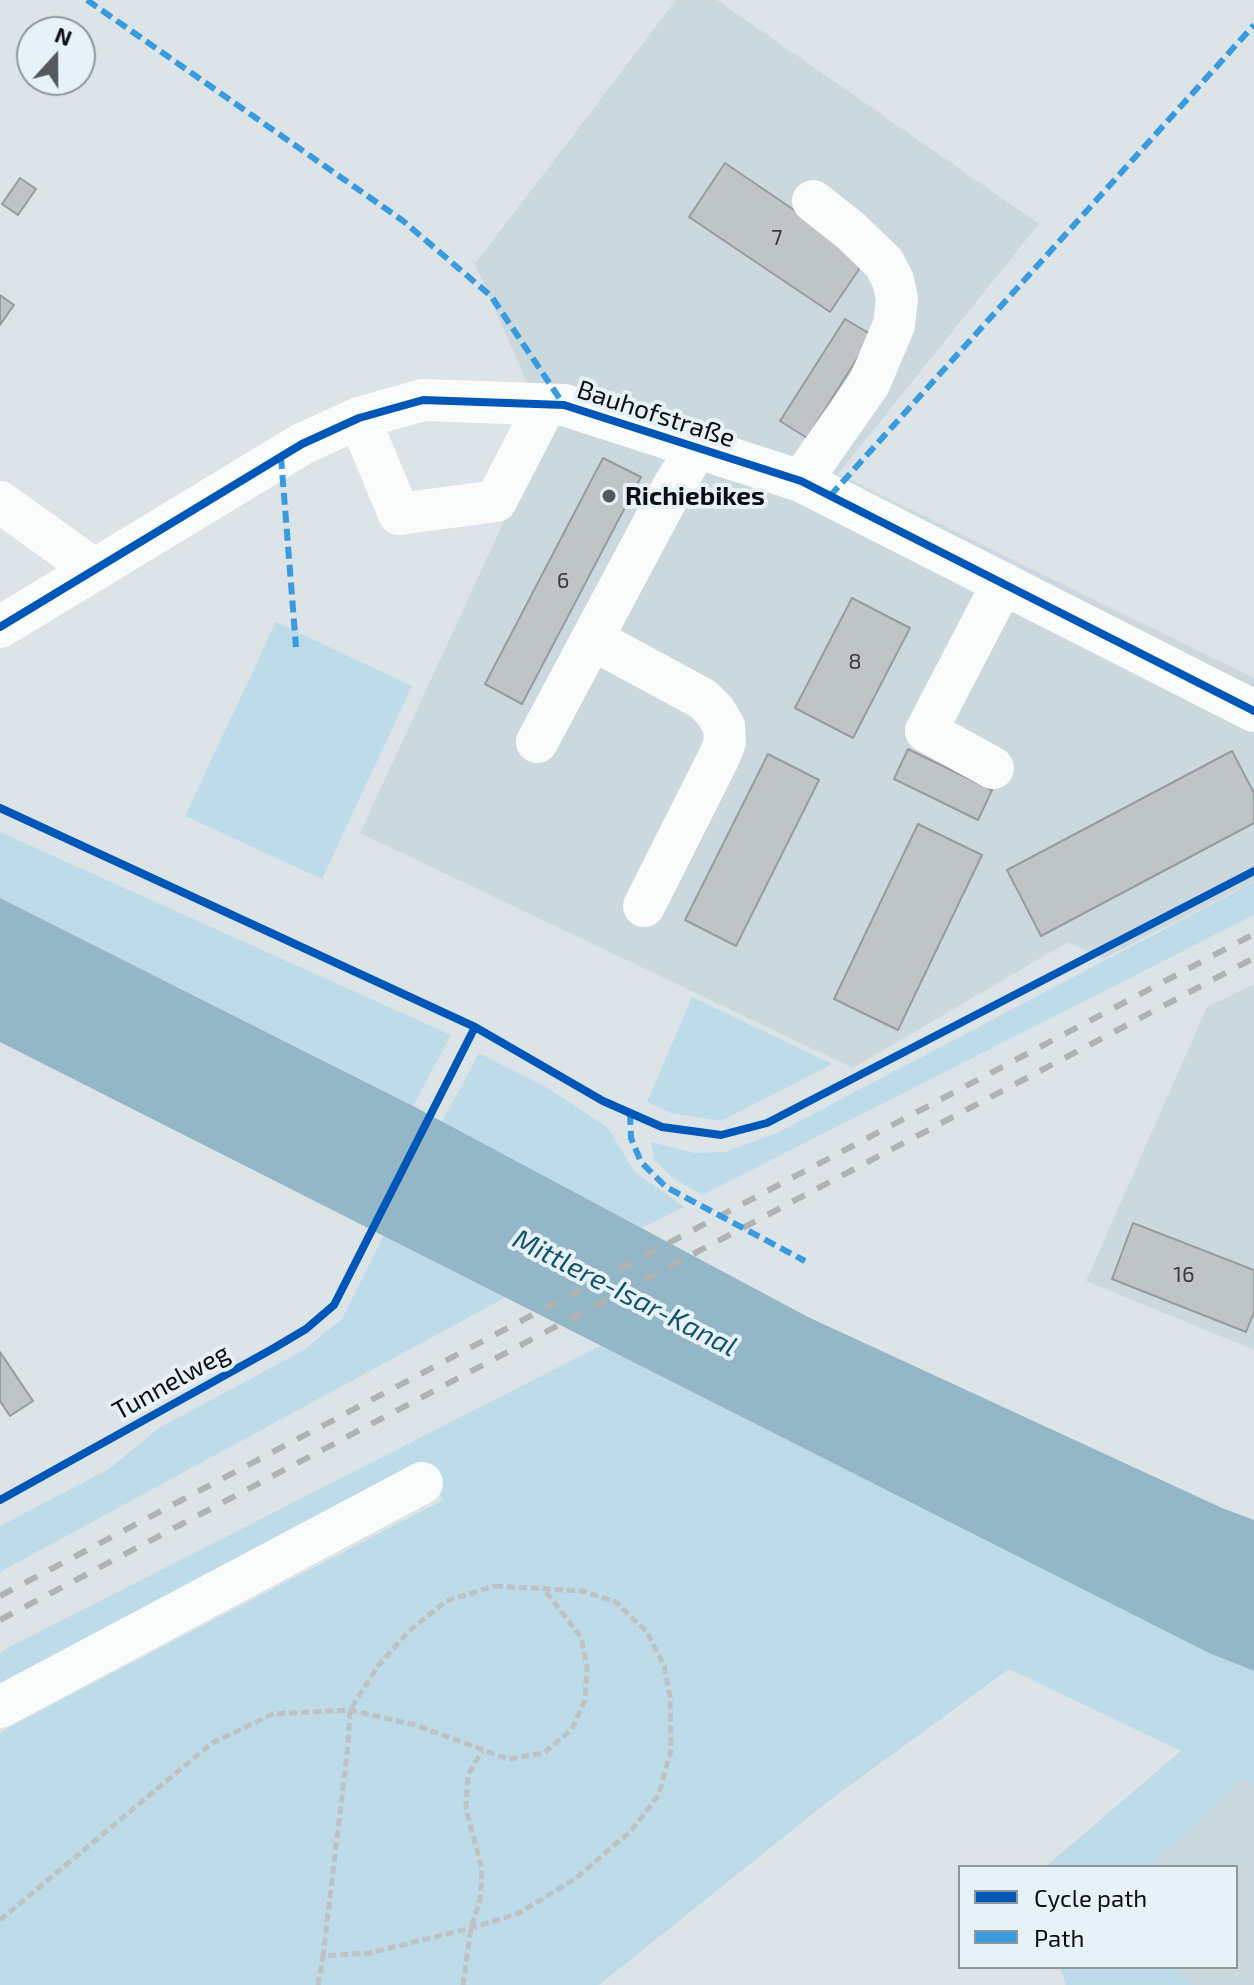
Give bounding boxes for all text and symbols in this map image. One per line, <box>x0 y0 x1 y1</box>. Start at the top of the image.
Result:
north arrow <box>16 16 96 96</box>
text: N <box>52 20 76 50</box>
house number: 7 <box>771 225 783 251</box>
street label: Bauhofstraße <box>573 374 739 454</box>
place label: Richiebikes <box>625 480 765 512</box>
marker: Richiebikes <box>600 487 618 505</box>
house number: 6 <box>557 568 569 594</box>
house number: 8 <box>848 649 862 675</box>
water label: Mittlere-Isar-Kanal <box>507 1222 743 1364</box>
house number: 16 <box>1173 1262 1195 1288</box>
street label: Tunnelweg <box>107 1337 235 1427</box>
legend <box>958 1865 1238 1969</box>
text: Cycle path <box>1034 1883 1147 1912</box>
text: Path <box>1034 1923 1084 1952</box>

